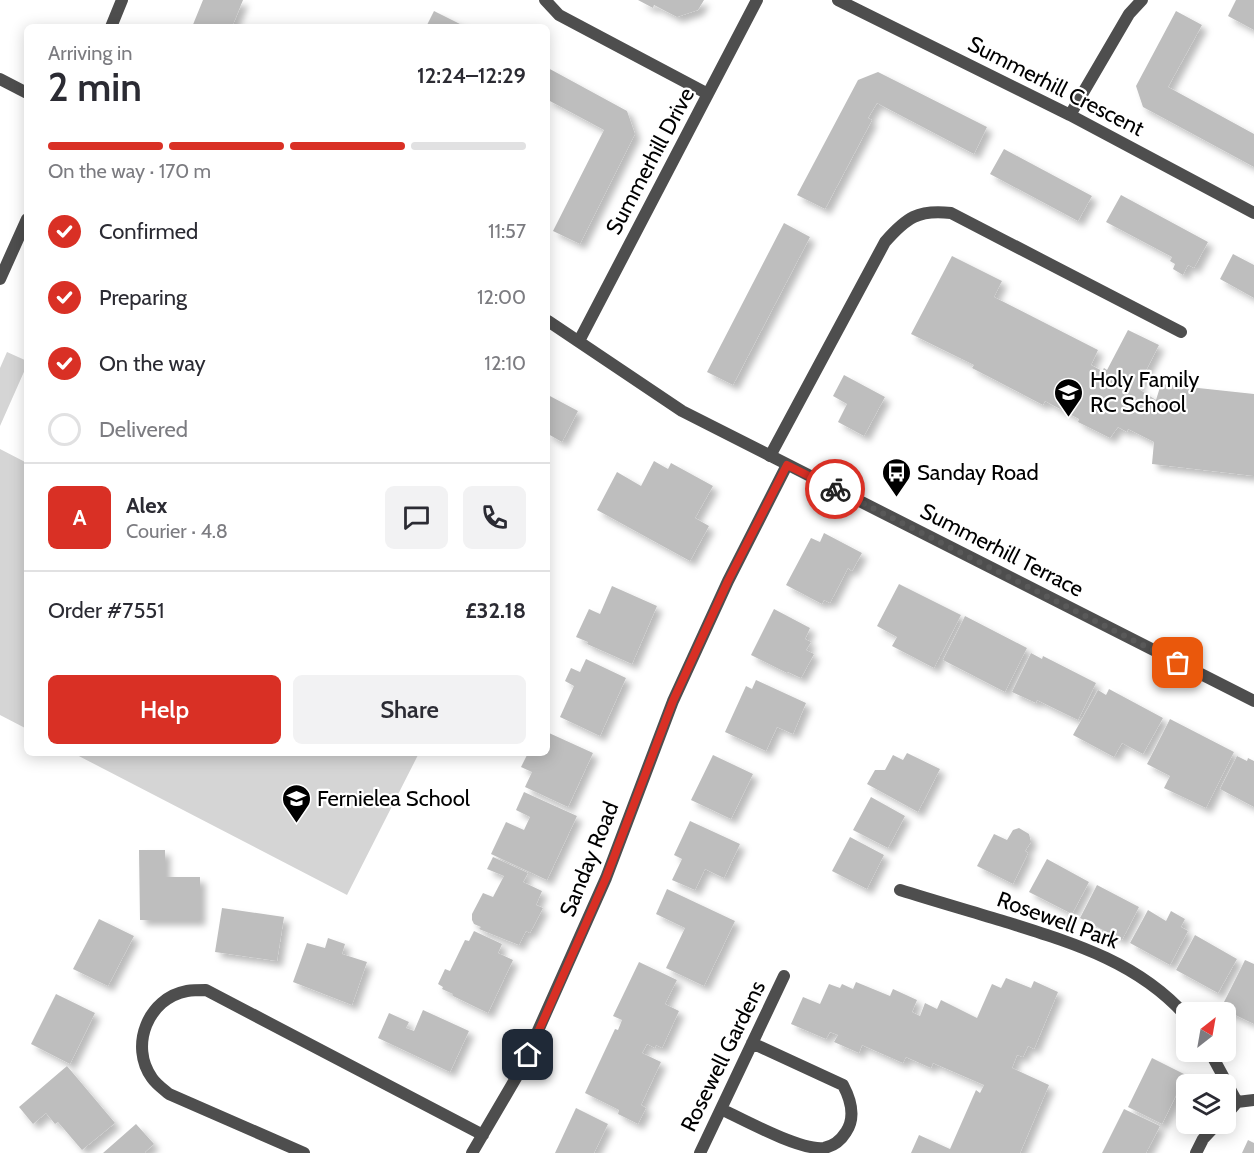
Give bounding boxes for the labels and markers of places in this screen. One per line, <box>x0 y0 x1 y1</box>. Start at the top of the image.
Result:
place label: Holy Family RC School <box>1090 366 1199 418</box>
school or university icon: Holy Family RC School <box>1053 376 1085 418</box>
bus stop icon: Sanday Road <box>880 456 912 498</box>
place label: Sanday Road <box>917 459 1039 486</box>
pin <box>1152 637 1203 688</box>
school or university icon: Fernielea School <box>280 782 312 824</box>
place label: Fernielea School <box>317 785 471 812</box>
pin <box>502 1029 553 1080</box>

